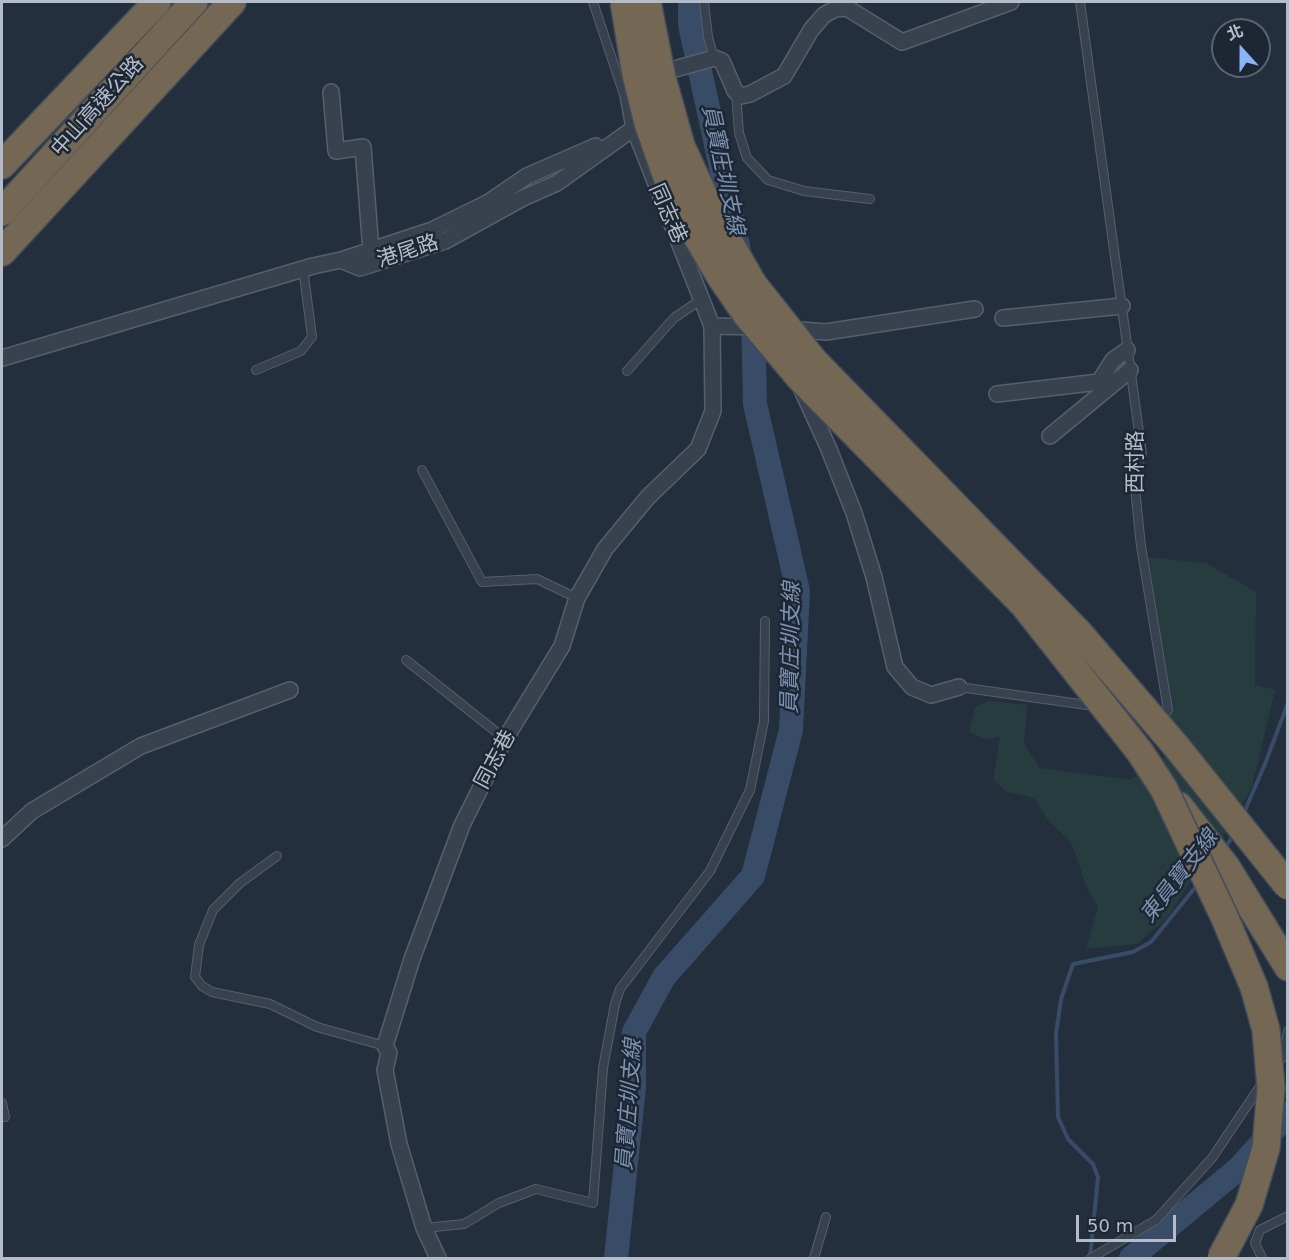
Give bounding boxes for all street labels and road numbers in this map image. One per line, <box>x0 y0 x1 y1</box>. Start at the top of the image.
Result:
street label: 中山高速公路 <box>46 52 150 162</box>
street label: 同志巷 <box>643 180 691 248</box>
street label: 港尾路 <box>374 230 442 274</box>
street label: 西村路 <box>1124 431 1150 493</box>
street label: 同志巷 <box>470 726 522 794</box>

